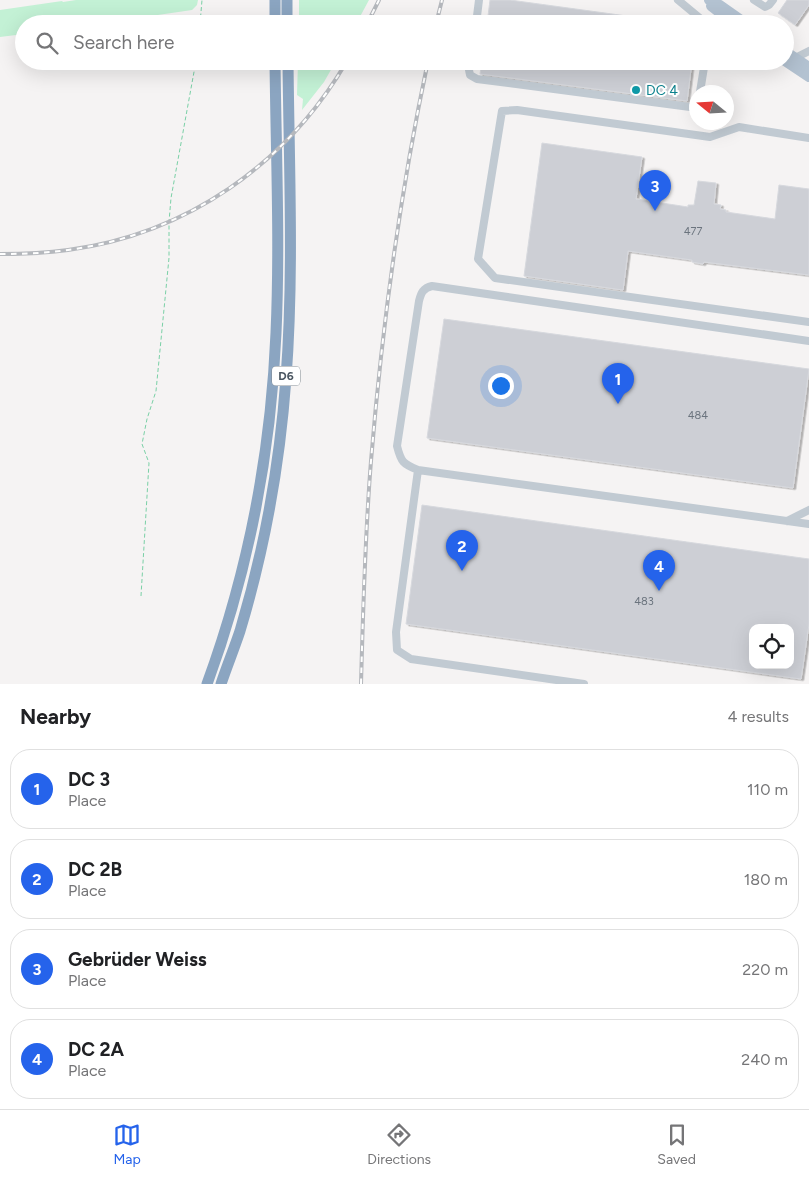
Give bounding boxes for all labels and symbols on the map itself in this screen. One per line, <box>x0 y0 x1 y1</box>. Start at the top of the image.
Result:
place label: DC 4 <box>646 82 678 99</box>
marker: DC 4 <box>630 84 642 96</box>
north arrow <box>689 85 734 130</box>
pin: 3 <box>639 170 671 211</box>
house number: 477 <box>684 225 702 238</box>
pin: 1 <box>602 363 634 404</box>
road number: D6 <box>272 366 300 386</box>
your location <box>488 373 514 399</box>
house number: 484 <box>688 409 708 422</box>
pin: 2 <box>446 530 478 571</box>
pin: 4 <box>643 550 675 591</box>
house number: 483 <box>634 595 654 608</box>

